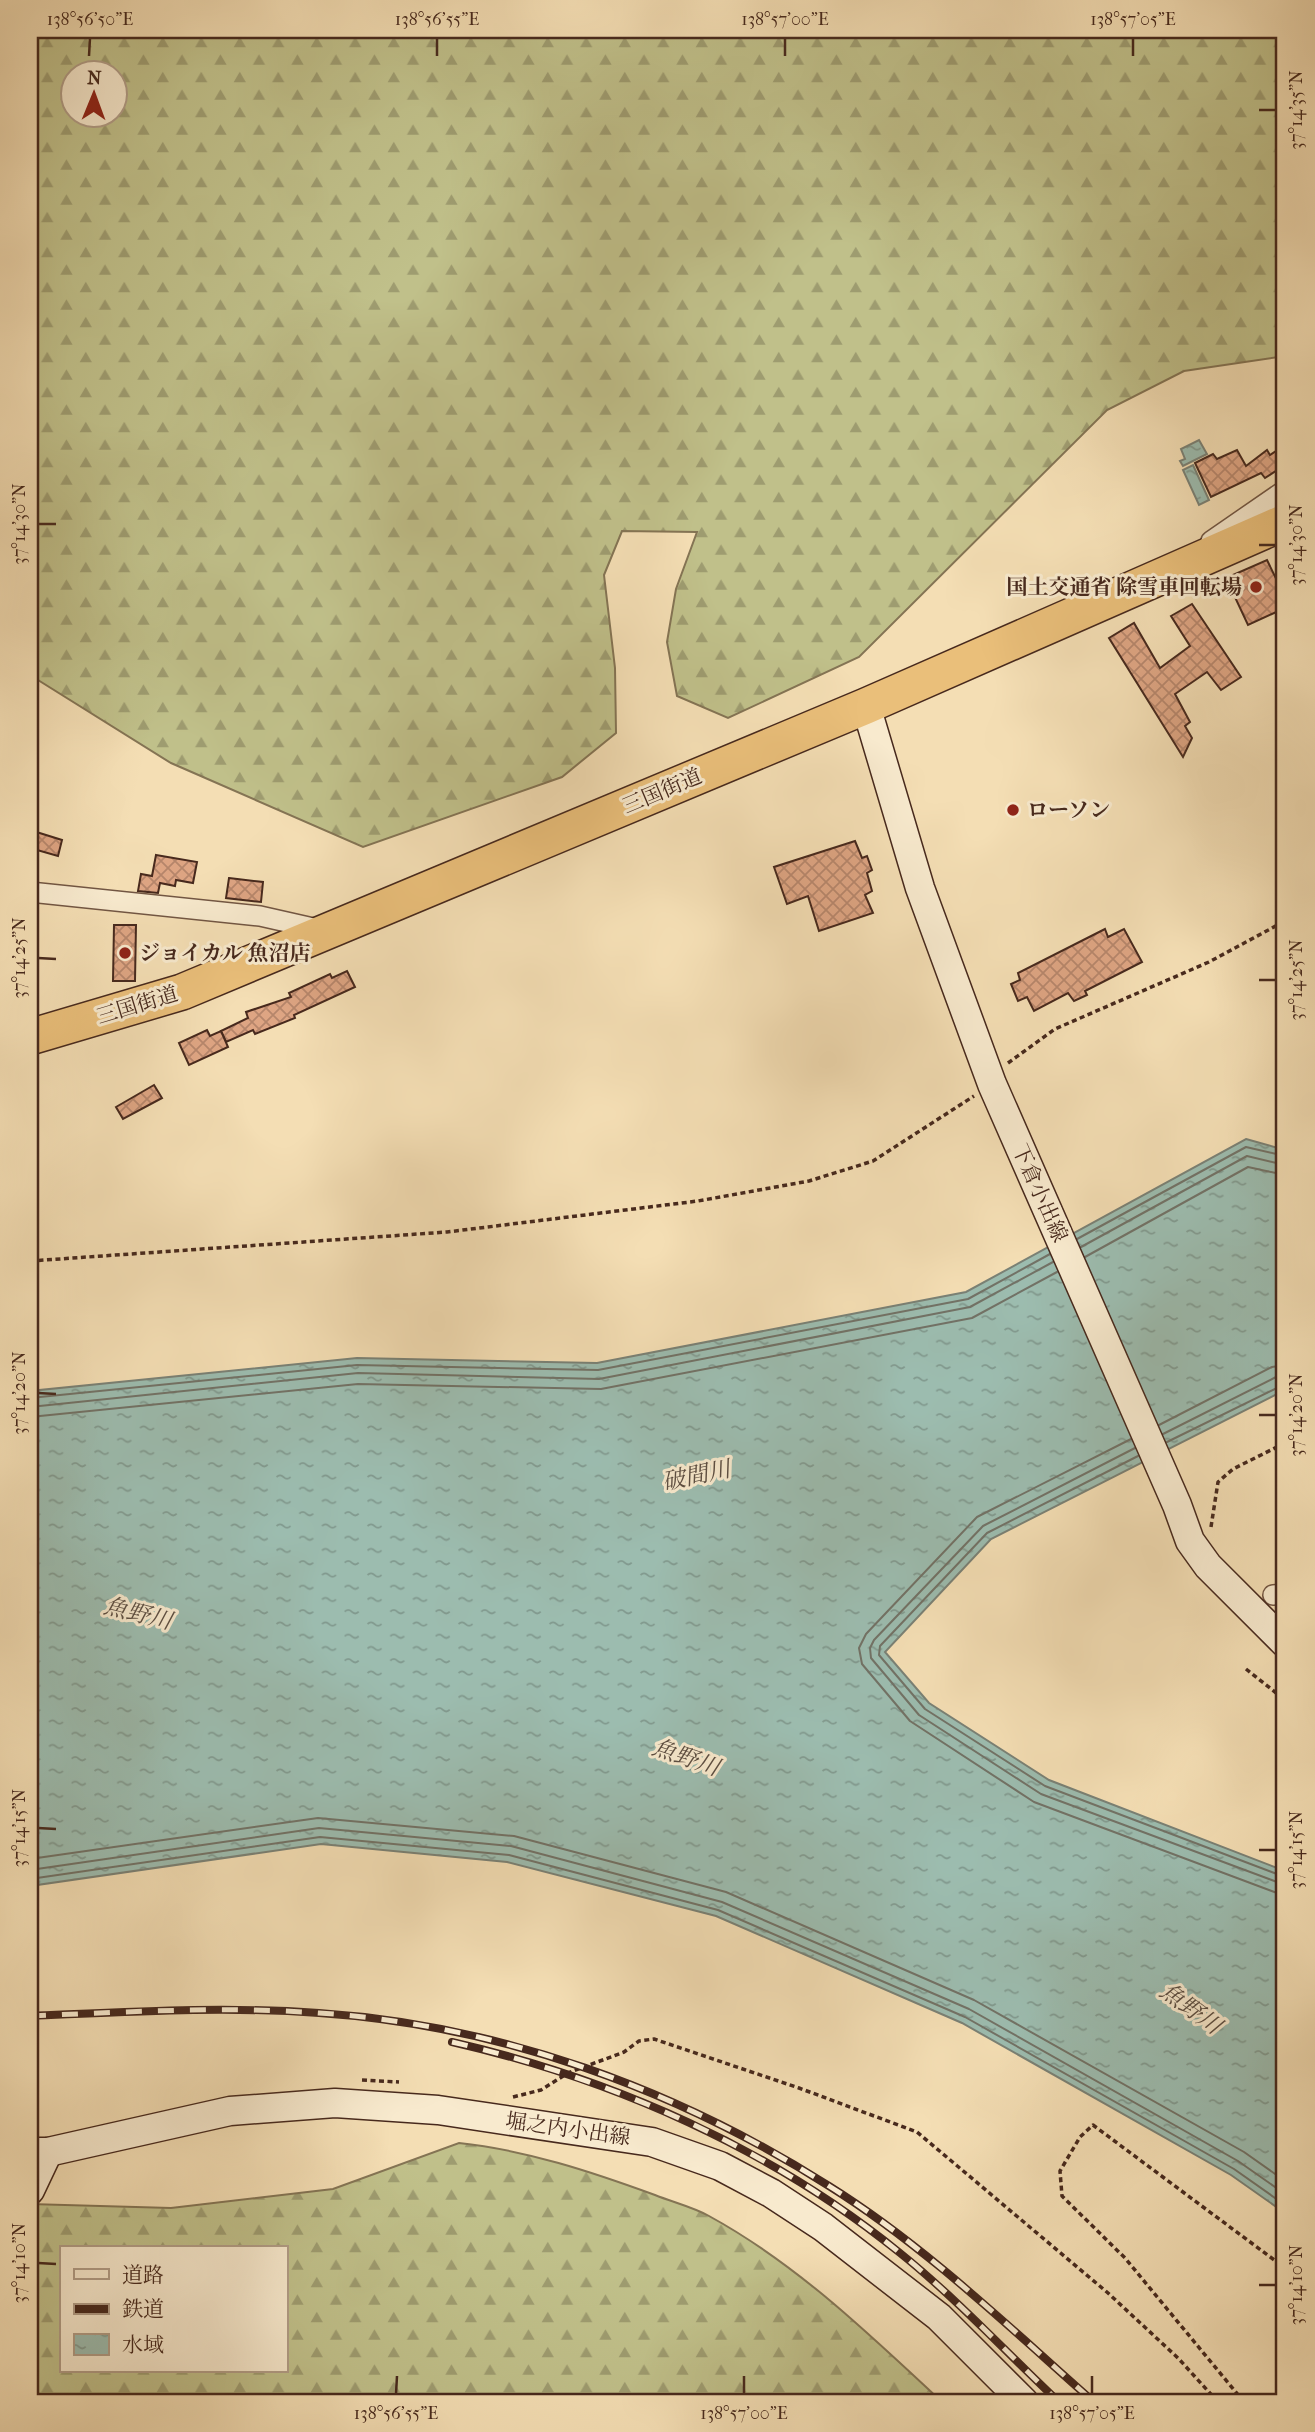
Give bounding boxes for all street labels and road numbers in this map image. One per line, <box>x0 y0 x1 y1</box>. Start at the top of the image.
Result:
street label: 三国街道 <box>619 764 705 818</box>
street label: 三国街道 <box>93 981 181 1029</box>
street label: 下倉小出線 <box>1008 1140 1072 1246</box>
street label: 堀之内小出線 <box>504 2108 632 2150</box>

